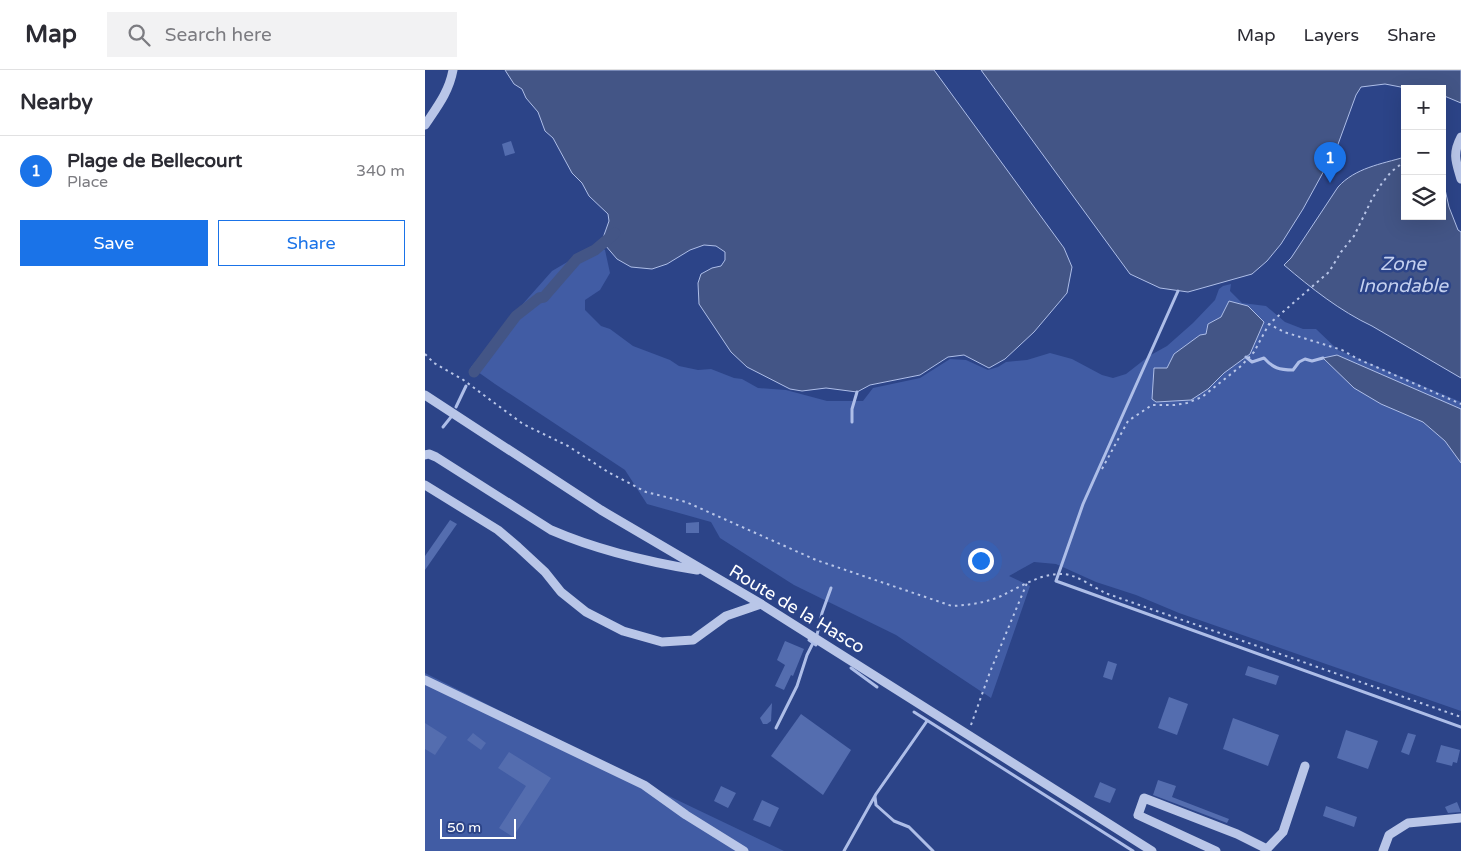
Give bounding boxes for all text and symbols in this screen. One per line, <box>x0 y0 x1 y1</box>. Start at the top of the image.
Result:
search box <box>107 12 457 57</box>
text: Map <box>25 20 77 49</box>
icon: search <box>125 21 153 49</box>
text: Search here <box>165 24 272 46</box>
text: Map <box>1237 24 1276 46</box>
text: Layers <box>1304 24 1359 46</box>
text: Share <box>1387 24 1436 46</box>
map controls <box>1401 85 1446 220</box>
button: + <box>1401 85 1446 130</box>
text: Nearby <box>20 90 93 115</box>
button: − <box>1401 130 1446 175</box>
pin: 1 <box>1314 142 1346 183</box>
text: Plage de Bellecourt <box>67 150 242 172</box>
text: 1 <box>31 161 41 181</box>
text: 340 m <box>356 161 405 181</box>
text: Place <box>67 172 108 192</box>
button: layers <box>1401 175 1446 220</box>
button: Save <box>20 220 208 266</box>
button: Share <box>218 220 405 266</box>
water label: Zone Inondable <box>1358 253 1449 297</box>
your location <box>968 548 994 574</box>
street label: Route de la Hasco <box>725 560 869 658</box>
scale bar <box>440 816 516 839</box>
text: 50 m <box>447 819 481 836</box>

